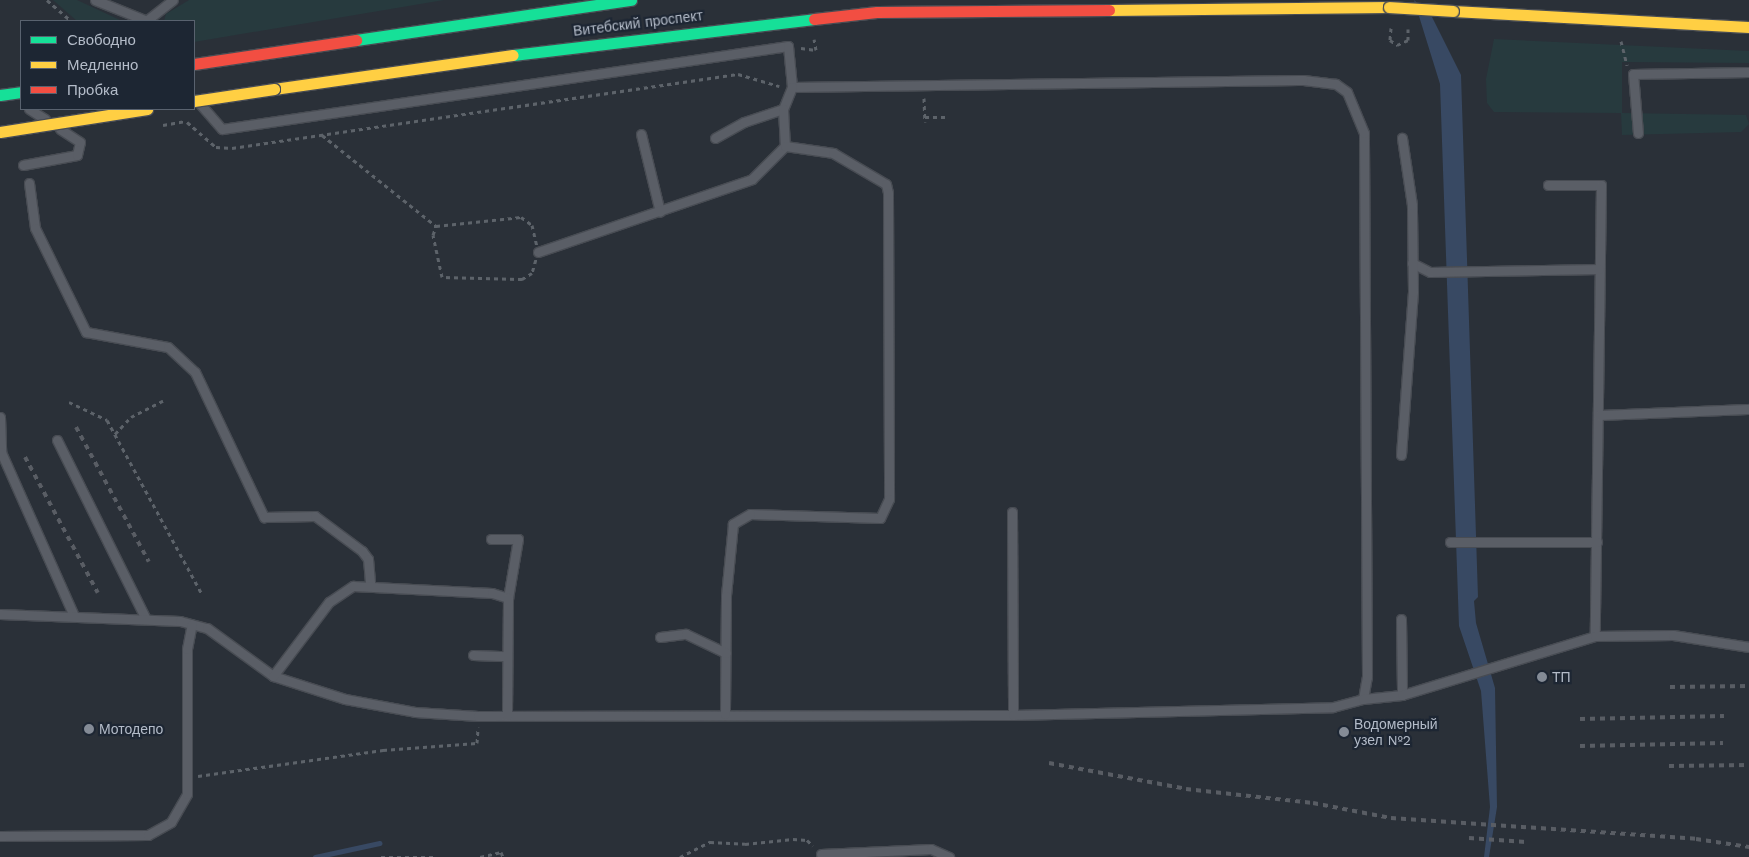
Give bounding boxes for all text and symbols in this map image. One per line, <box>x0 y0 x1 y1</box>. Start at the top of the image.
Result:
street label: Витебский проспект <box>572 7 704 39</box>
legend <box>20 20 195 110</box>
text: Свободно <box>67 31 136 49</box>
text: Медленно <box>67 56 138 74</box>
text: Пробка <box>67 81 118 99</box>
place label: ТП <box>1552 669 1571 685</box>
marker: ТП <box>1536 671 1548 683</box>
place label: Водомерный узел №2 <box>1354 716 1438 749</box>
place label: Мотодепо <box>99 721 163 737</box>
marker: Мотодепо <box>83 723 95 735</box>
marker: Водомерный узел №2 <box>1338 726 1350 738</box>

